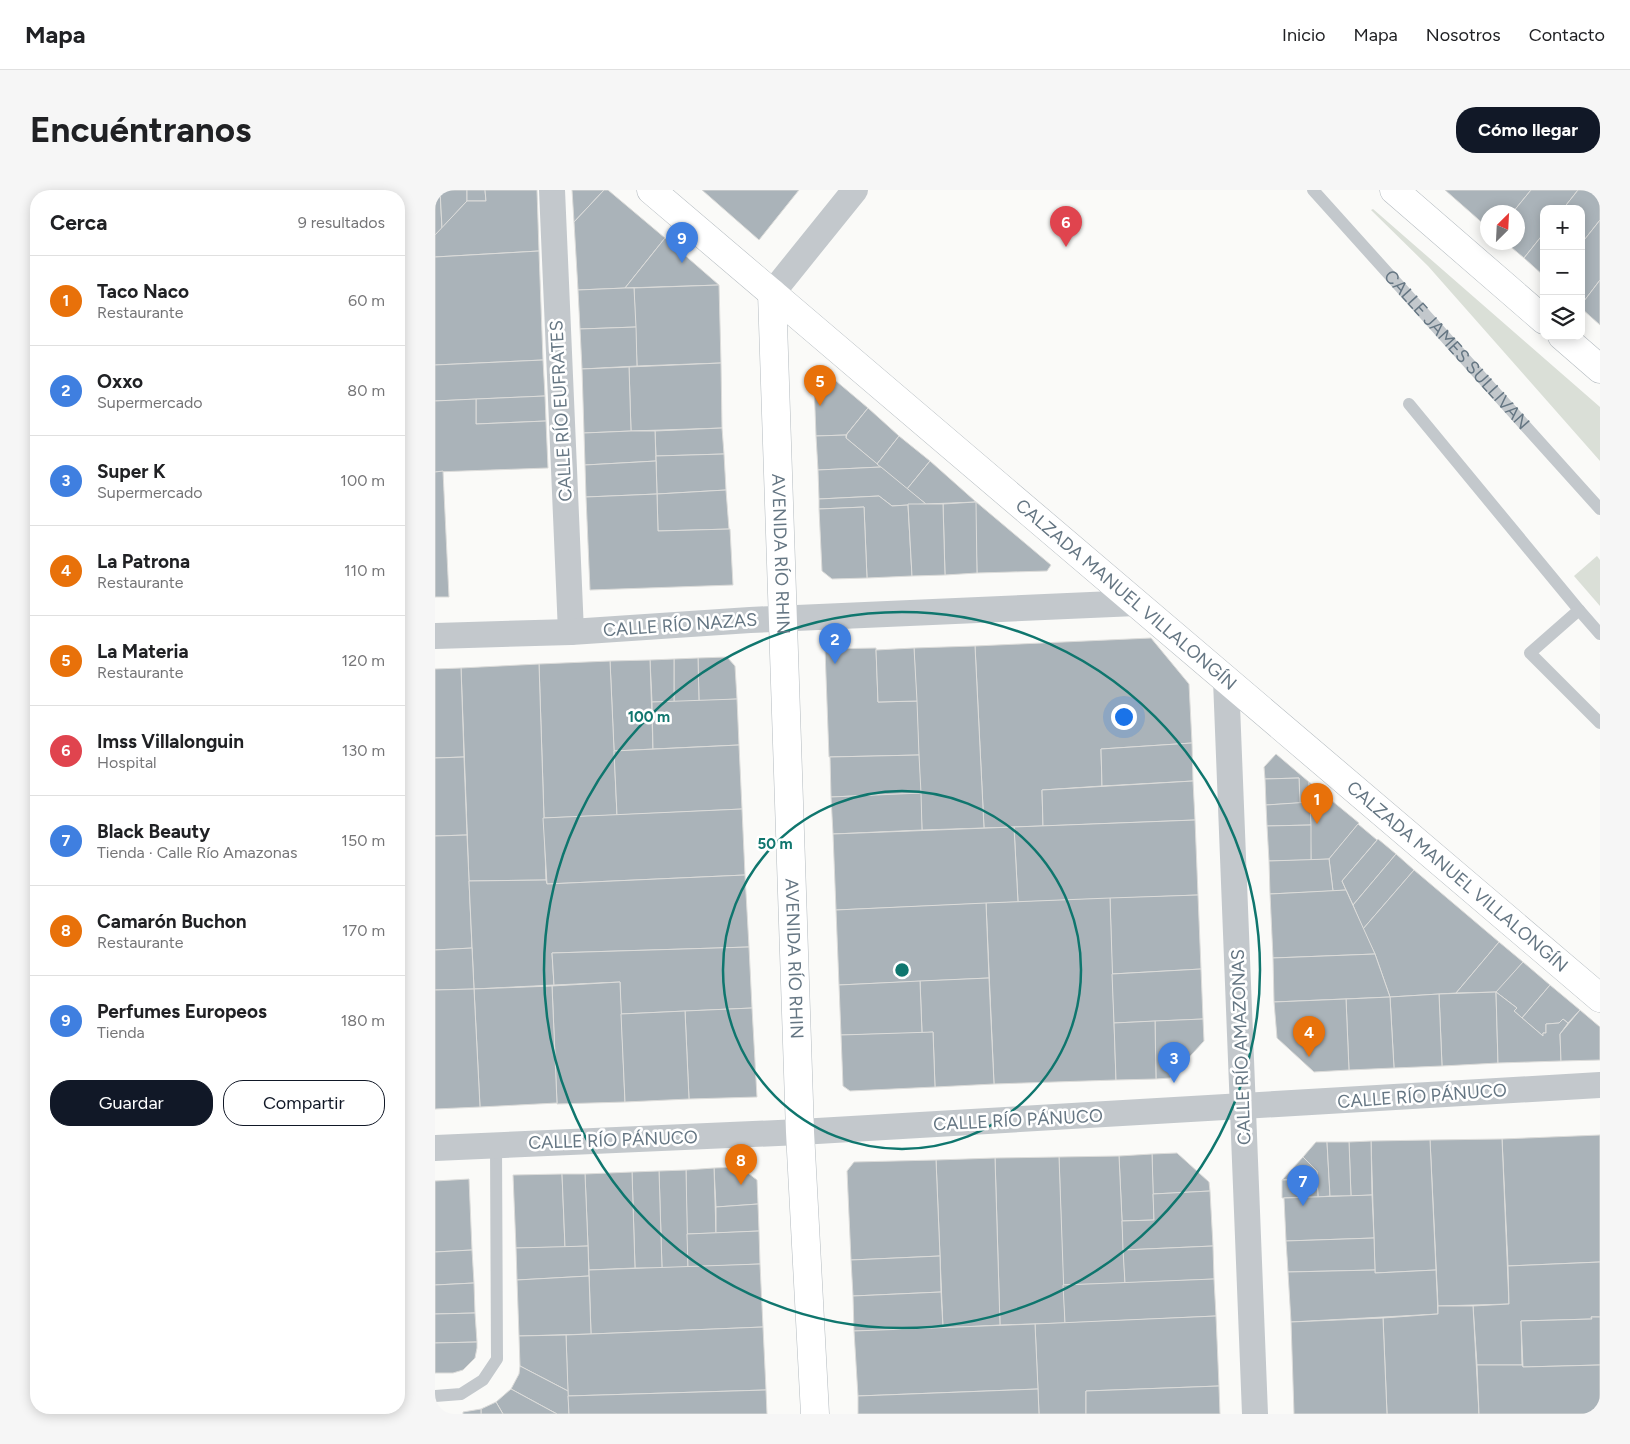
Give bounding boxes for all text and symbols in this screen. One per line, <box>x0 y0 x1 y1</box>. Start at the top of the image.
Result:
text: Mapa <box>25 20 86 49</box>
text: Inicio <box>1282 24 1326 46</box>
text: Mapa <box>1354 24 1398 46</box>
text: Nosotros <box>1426 24 1501 46</box>
text: Contacto <box>1529 24 1605 46</box>
button: Cómo llegar <box>1456 107 1600 153</box>
text: Encuéntranos <box>30 109 251 151</box>
north arrow <box>1480 205 1525 250</box>
map controls <box>1540 205 1585 340</box>
button: + <box>1540 205 1585 250</box>
pin: 6 <box>1050 206 1082 247</box>
text: Cerca <box>50 210 107 235</box>
text: 9 resultados <box>298 213 385 232</box>
pin: 9 <box>666 222 698 263</box>
button: − <box>1540 250 1585 295</box>
street label: CALLE JAMES SULLIVAN <box>1379 265 1534 434</box>
text: Taco Naco <box>97 280 189 303</box>
text: 1 <box>63 291 69 310</box>
text: 60 m <box>348 291 385 310</box>
button: layers <box>1540 295 1585 340</box>
text: Restaurante <box>97 303 184 322</box>
street label: CALLE RÍO EUFRATES <box>545 320 577 502</box>
pin: 5 <box>804 365 836 406</box>
text: Oxxo <box>97 370 143 393</box>
text: 2 <box>61 381 71 400</box>
text: 80 m <box>347 381 385 400</box>
text: Supermercado <box>97 393 203 412</box>
text: Super K <box>97 460 166 483</box>
text: 3 <box>62 471 70 490</box>
text: 100 m <box>340 471 385 490</box>
street label: AVENIDA RÍO RHIN <box>767 473 794 634</box>
text: Supermercado <box>97 483 203 502</box>
street label: CALZADA MANUEL VILLALONGÍN <box>1011 494 1241 695</box>
text: La Patrona <box>97 550 190 573</box>
text: 4 <box>61 561 71 580</box>
text: 110 m <box>344 561 385 580</box>
text: Restaurante <box>97 573 184 592</box>
street label: CALLE RÍO NAZAS <box>602 609 758 641</box>
pin: 2 <box>819 623 851 664</box>
text: La Materia <box>97 640 189 663</box>
text: 5 <box>61 651 71 670</box>
text: 120 m <box>342 651 385 670</box>
text: Restaurante <box>97 663 184 682</box>
your location <box>1111 704 1137 730</box>
text: 100 m <box>628 708 670 726</box>
text: Imss Villalonguin <box>97 730 244 753</box>
text: 6 <box>61 741 71 760</box>
text: 130 m <box>342 741 385 760</box>
text: Hospital <box>97 753 157 772</box>
street label: CALZADA MANUEL VILLALONGÍN <box>1342 776 1572 977</box>
pin: 1 <box>1301 783 1333 824</box>
text: Black Beauty <box>97 820 210 843</box>
text: 7 <box>62 831 70 850</box>
text: 150 m <box>341 831 385 850</box>
text: 50 m <box>757 835 793 853</box>
text: Tienda · Calle Río Amazonas <box>97 843 297 862</box>
street label: AVENIDA RÍO RHIN <box>781 878 808 1039</box>
text: Camarón Buchon <box>97 910 247 933</box>
text: 8 <box>61 921 71 940</box>
text: 170 m <box>342 921 385 940</box>
text: Restaurante <box>97 933 184 952</box>
street label: CALLE RÍO AMAZONAS <box>1227 949 1255 1145</box>
centre of rings <box>893 961 911 979</box>
text: Perfumes Europeos <box>97 1000 267 1023</box>
text: 9 <box>61 1011 71 1030</box>
text: 180 m <box>341 1011 385 1030</box>
pin: 4 <box>1293 1016 1325 1057</box>
text: Tienda <box>97 1023 145 1042</box>
pin: 3 <box>1158 1042 1190 1083</box>
street label: CALLE RÍO PÁNUCO <box>1337 1079 1507 1113</box>
button: Guardar <box>50 1080 213 1126</box>
button: Compartir <box>223 1080 385 1126</box>
street label: CALLE RÍO PÁNUCO <box>933 1105 1103 1135</box>
street label: CALLE RÍO PÁNUCO <box>528 1126 698 1154</box>
pin: 8 <box>725 1144 757 1185</box>
pin: 7 <box>1287 1165 1319 1206</box>

